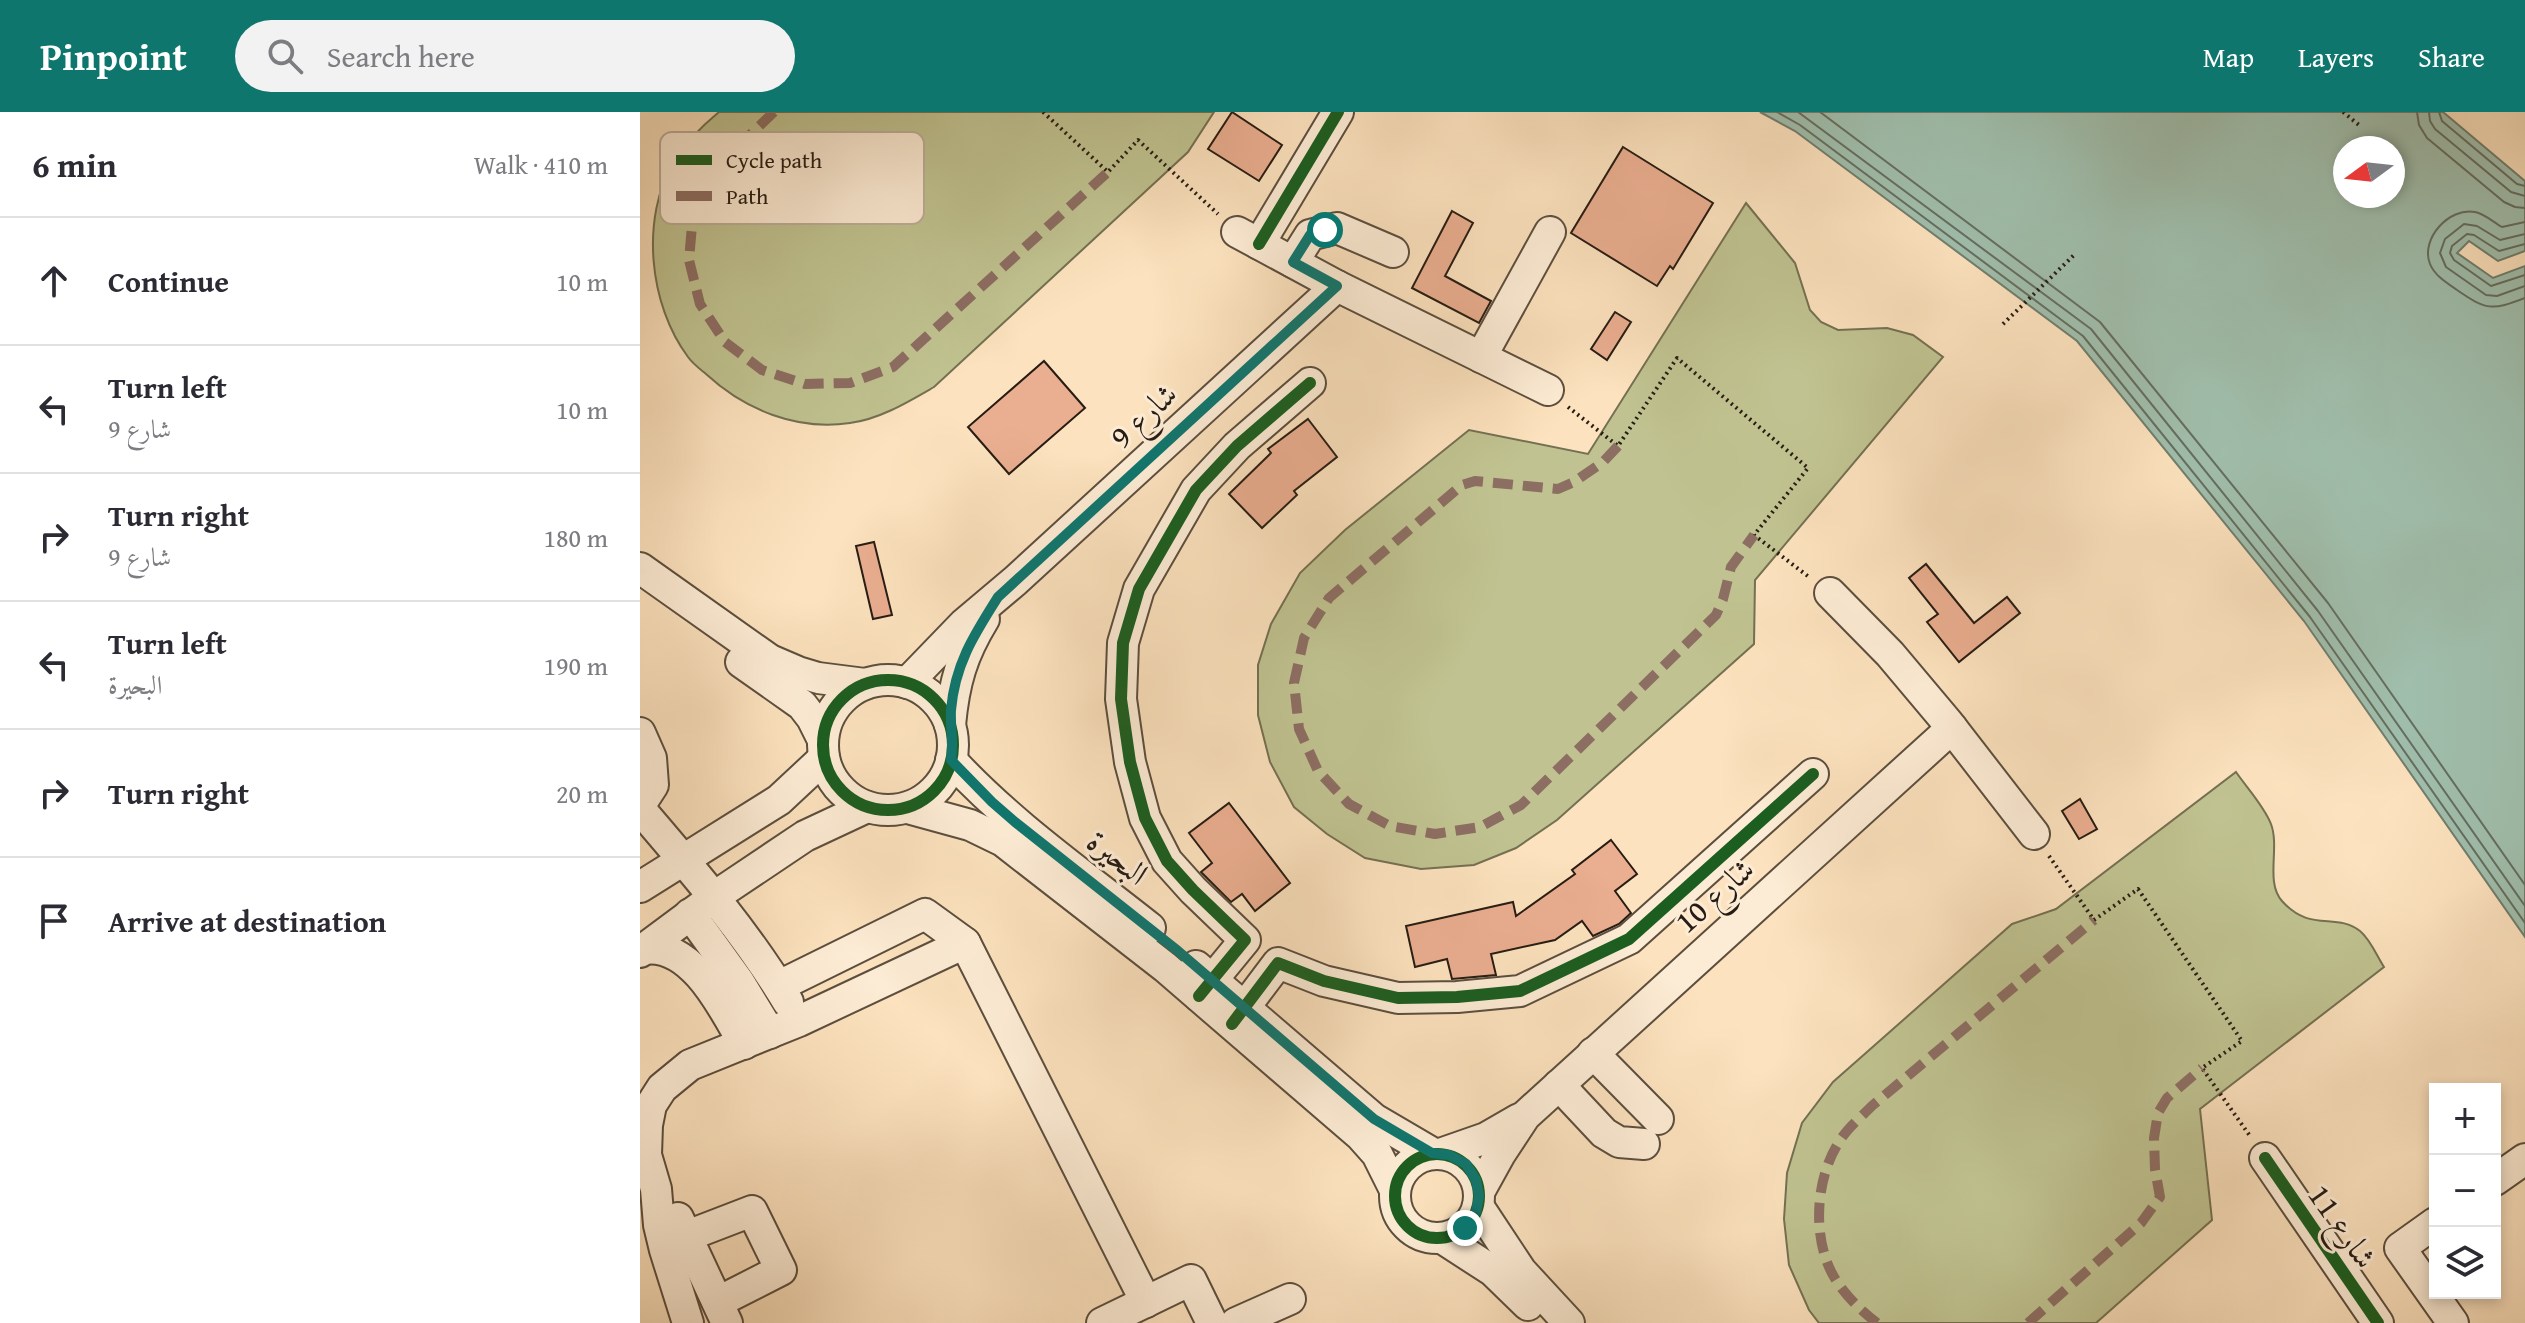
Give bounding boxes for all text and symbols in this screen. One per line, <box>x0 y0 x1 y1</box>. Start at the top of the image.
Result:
search box <box>235 20 795 92</box>
text: Pinpoint <box>40 28 187 84</box>
icon: search <box>263 34 307 78</box>
text: Search here <box>327 34 475 78</box>
text: Map <box>2203 36 2254 77</box>
text: Layers <box>2298 36 2374 77</box>
text: Share <box>2418 36 2485 77</box>
legend <box>660 132 924 224</box>
north arrow <box>2333 136 2405 208</box>
text: 6 min <box>32 140 117 189</box>
text: Cycle path <box>726 144 823 176</box>
text: Walk · 410 m <box>474 145 608 184</box>
text: Path <box>726 180 769 212</box>
route start <box>1307 212 1343 248</box>
icon: ahead <box>32 259 76 303</box>
text: Continue <box>108 259 229 303</box>
text: 10 m <box>556 262 608 301</box>
text: Turn left <box>108 365 227 409</box>
street label: شارع 9 <box>1098 371 1190 462</box>
icon: left <box>32 387 76 431</box>
text: 10 m <box>556 390 608 429</box>
text: شارع 9 <box>108 409 171 448</box>
text: Turn right <box>108 493 249 537</box>
icon: right <box>32 515 76 559</box>
text: 180 m <box>543 518 608 557</box>
text: شارع 9 <box>108 537 171 576</box>
text: Turn left <box>108 621 227 665</box>
icon: left <box>32 643 76 687</box>
text: 190 m <box>543 646 608 685</box>
text: البحيرة <box>108 665 162 704</box>
icon: right <box>32 771 76 815</box>
text: Turn right <box>108 771 249 815</box>
text: 20 m <box>556 774 608 813</box>
street label: البحيرة <box>1077 818 1159 896</box>
street label: شارع 10 <box>1664 846 1767 947</box>
icon: arrive <box>32 899 76 943</box>
text: Arrive at destination <box>108 899 386 943</box>
map controls <box>2429 1083 2501 1299</box>
button: + <box>2429 1083 2501 1155</box>
button: − <box>2429 1155 2501 1227</box>
street label: شارع 11 <box>2294 1174 2389 1280</box>
route end <box>1447 1210 1483 1246</box>
button: layers <box>2429 1227 2501 1299</box>

